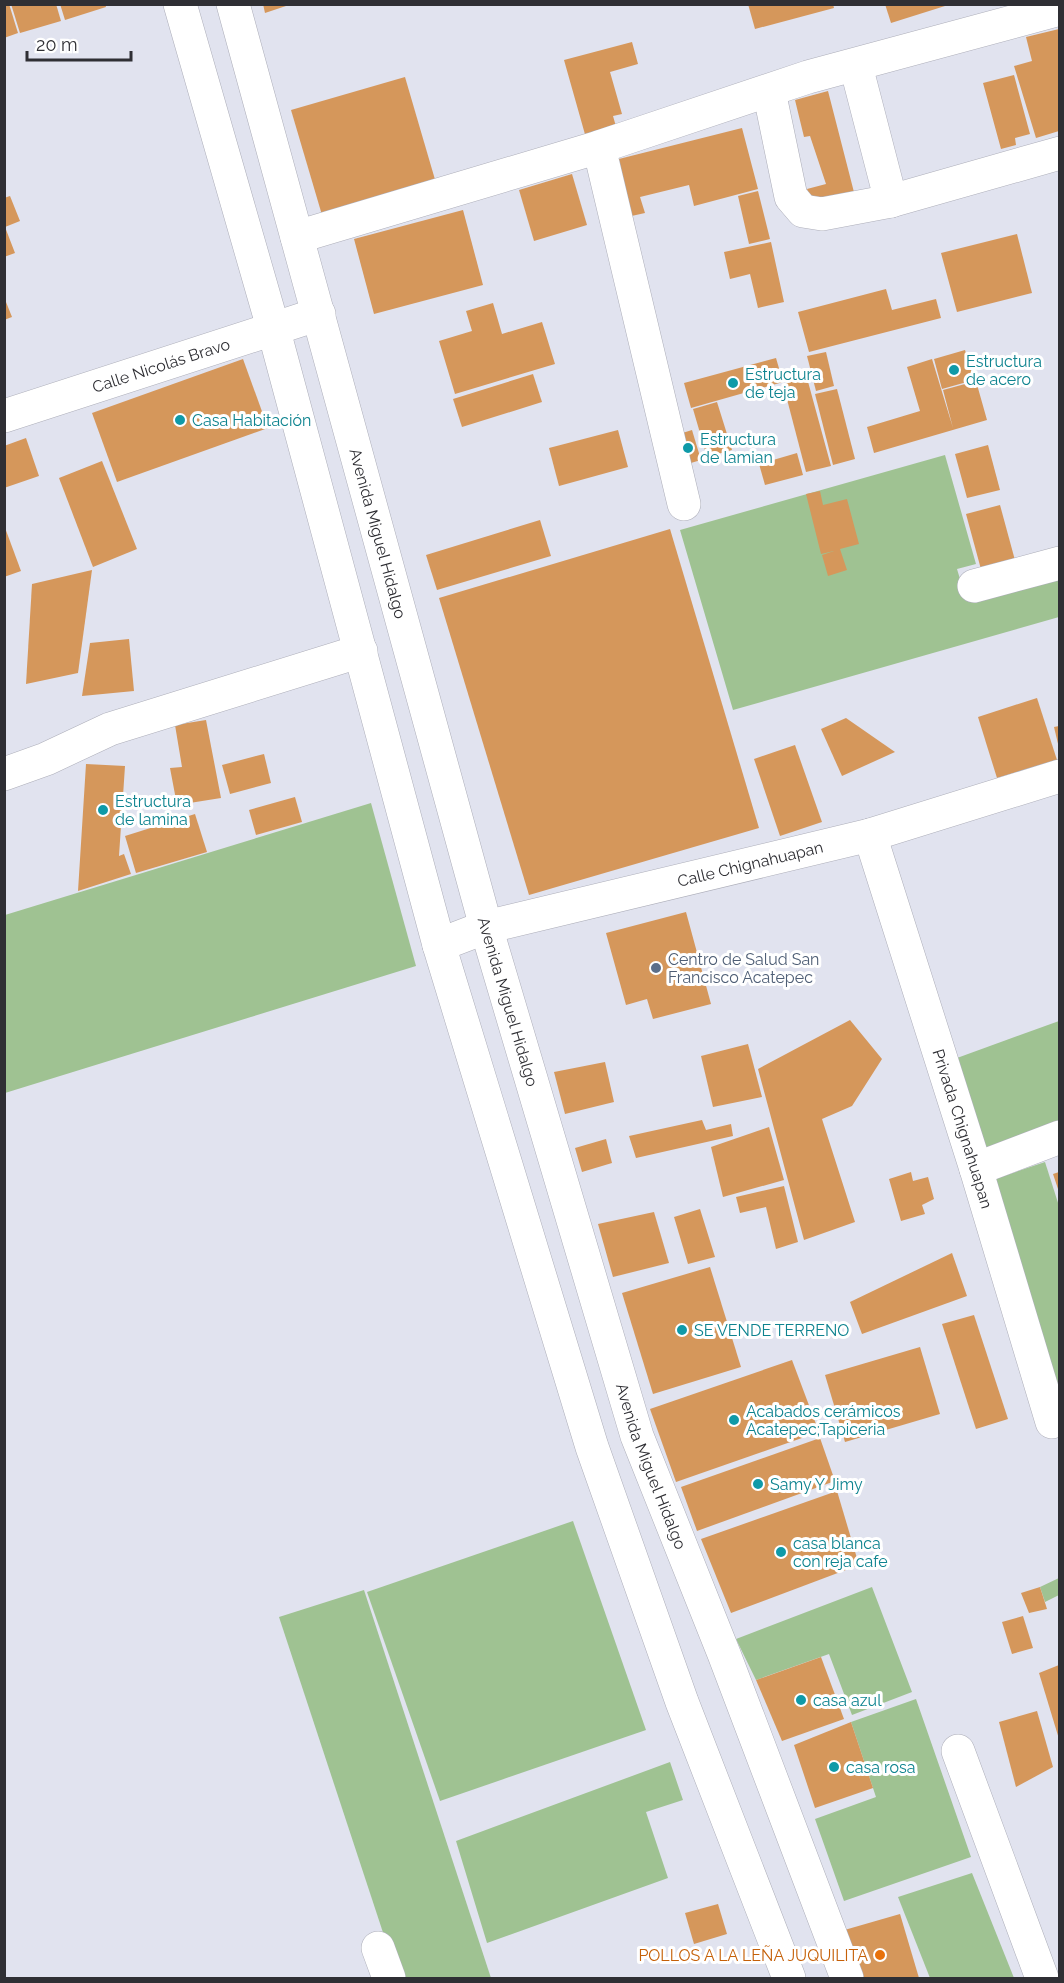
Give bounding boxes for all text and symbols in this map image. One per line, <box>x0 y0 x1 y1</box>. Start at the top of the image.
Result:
scale bar <box>27 24 130 62</box>
text: 20 m <box>36 34 78 55</box>
street label: Calle Nicolás Bravo <box>90 335 232 397</box>
place label: Estructura de acero <box>966 352 1042 389</box>
marker: Estructura de acero <box>947 363 961 377</box>
place label: Estructura de teja <box>745 365 821 402</box>
marker: Estructura de teja <box>726 376 740 390</box>
place label: Casa Habitación <box>192 411 311 430</box>
marker: Casa Habitación <box>173 413 187 427</box>
place label: Estructura de lamian <box>700 430 776 467</box>
marker: Estructura de lamian <box>681 441 695 455</box>
street label: Avenida Miguel Hidalgo <box>345 446 410 621</box>
place label: Estructura de lamina <box>115 792 191 829</box>
marker: Estructura de lamina <box>96 803 110 817</box>
street label: Calle Chignahuapan <box>676 838 825 891</box>
street label: Avenida Miguel Hidalgo <box>474 915 542 1089</box>
place label: Centro de Salud San Francisco Acatepec <box>668 950 819 987</box>
marker: Centro de Salud San Francisco Acatepec <box>649 961 663 975</box>
street label: Privada Chignahuapan <box>928 1047 996 1211</box>
place label: SE VENDE TERRENO <box>694 1321 849 1340</box>
marker: SE VENDE TERRENO <box>675 1323 689 1337</box>
street label: Avenida Miguel Hidalgo <box>612 1381 690 1552</box>
place label: Acabados cerámicos Acatepec;Tapiceria <box>746 1402 901 1439</box>
marker: Acabados cerámicos Acatepec;Tapiceria <box>727 1413 741 1427</box>
place label: Samy Y Jimy <box>770 1475 863 1494</box>
marker: Samy Y Jimy <box>751 1477 765 1491</box>
place label: casa blanca con reja cafe <box>793 1534 888 1571</box>
marker: casa blanca con reja cafe <box>774 1545 788 1559</box>
place label: casa azul <box>813 1691 882 1710</box>
marker: casa azul <box>794 1693 808 1707</box>
place label: casa rosa <box>846 1758 915 1777</box>
marker: casa rosa <box>827 1760 841 1774</box>
place label: POLLOS A LA LEÑA JUQUILITA <box>638 1945 868 1965</box>
marker: POLLOS A LA LEÑA JUQUILITA <box>873 1948 887 1962</box>

